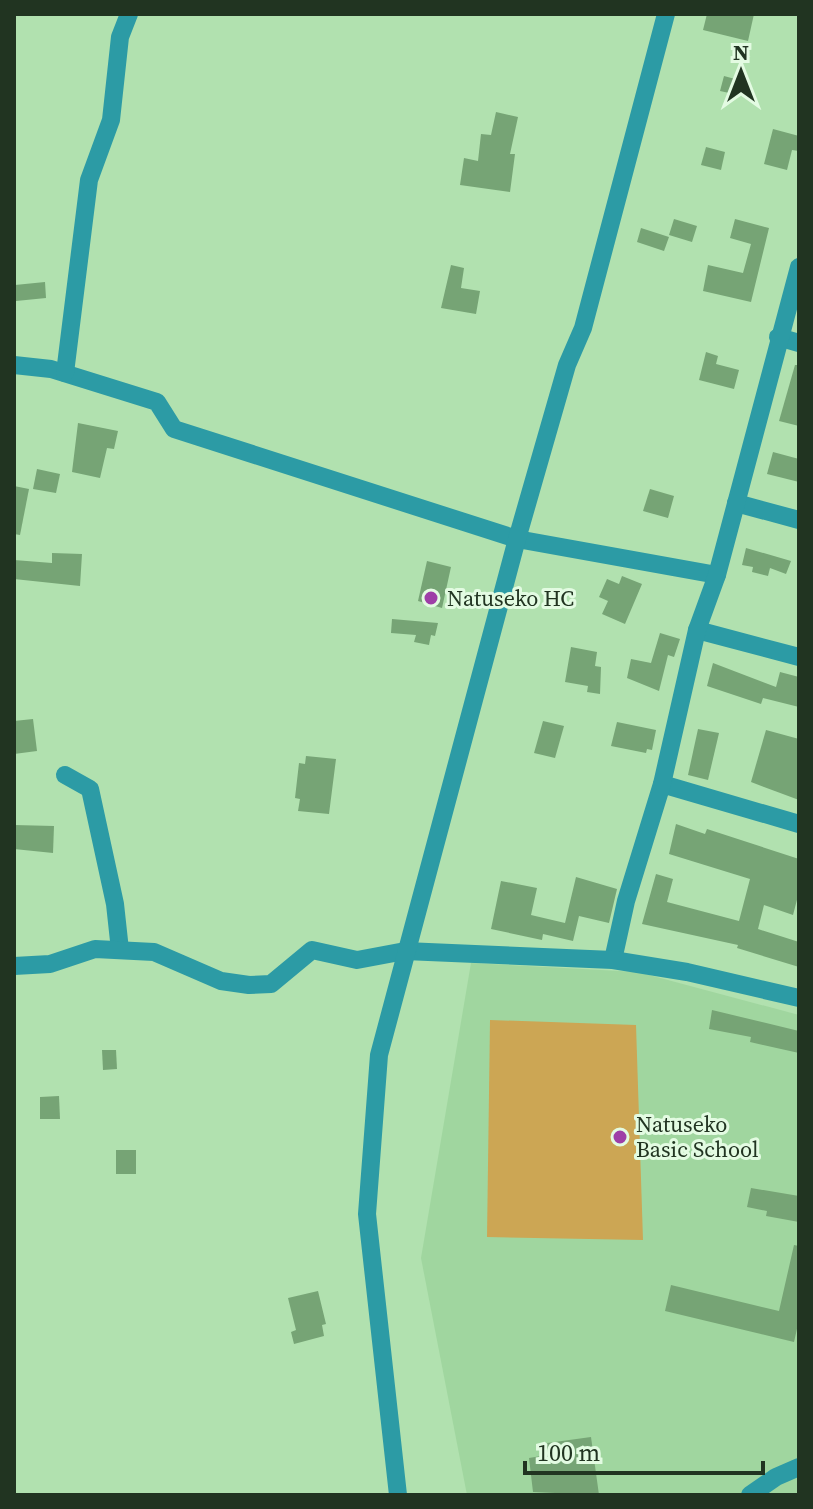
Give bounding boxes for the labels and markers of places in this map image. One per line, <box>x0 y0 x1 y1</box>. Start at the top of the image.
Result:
place label: Natuseko HC <box>447 583 574 613</box>
marker: Natuseko HC <box>422 589 440 607</box>
place label: Natuseko Basic School <box>636 1109 758 1164</box>
marker: Natuseko Basic School <box>611 1128 629 1146</box>

